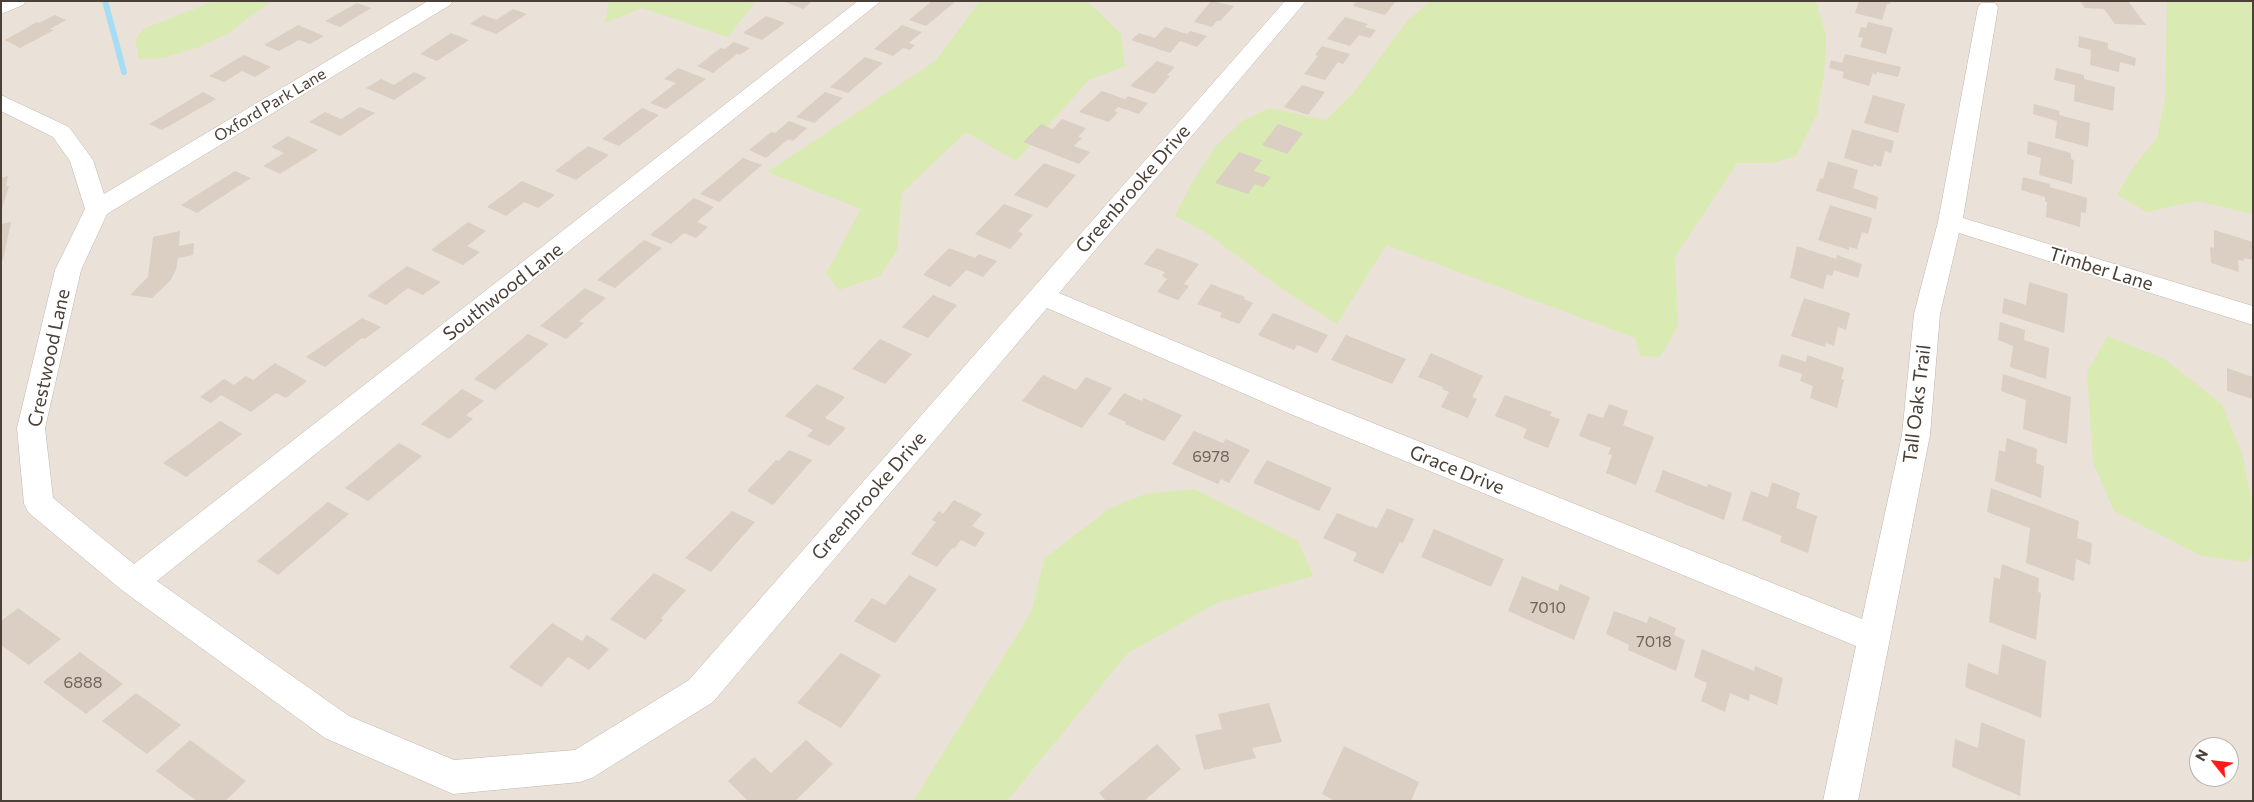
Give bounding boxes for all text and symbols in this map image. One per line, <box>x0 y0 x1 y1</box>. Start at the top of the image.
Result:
street label: Oxford Park Lane <box>211 64 329 146</box>
street label: Greenbrooke Drive <box>1071 120 1195 258</box>
street label: Southwood Lane <box>439 238 567 346</box>
street label: Timber Lane <box>2046 242 2156 296</box>
street label: Crestwood Lane <box>23 287 75 429</box>
street label: Tall Oaks Trail <box>1898 343 1936 465</box>
street label: Greenbrooke Drive <box>807 427 931 565</box>
street label: Grace Drive <box>1406 441 1508 499</box>
house number: 6978 <box>1192 447 1230 467</box>
house number: 7010 <box>1530 598 1566 618</box>
house number: 7018 <box>1636 632 1672 652</box>
house number: 6888 <box>64 673 102 693</box>
north arrow <box>2189 737 2239 787</box>
text: N <box>2191 746 2211 764</box>

